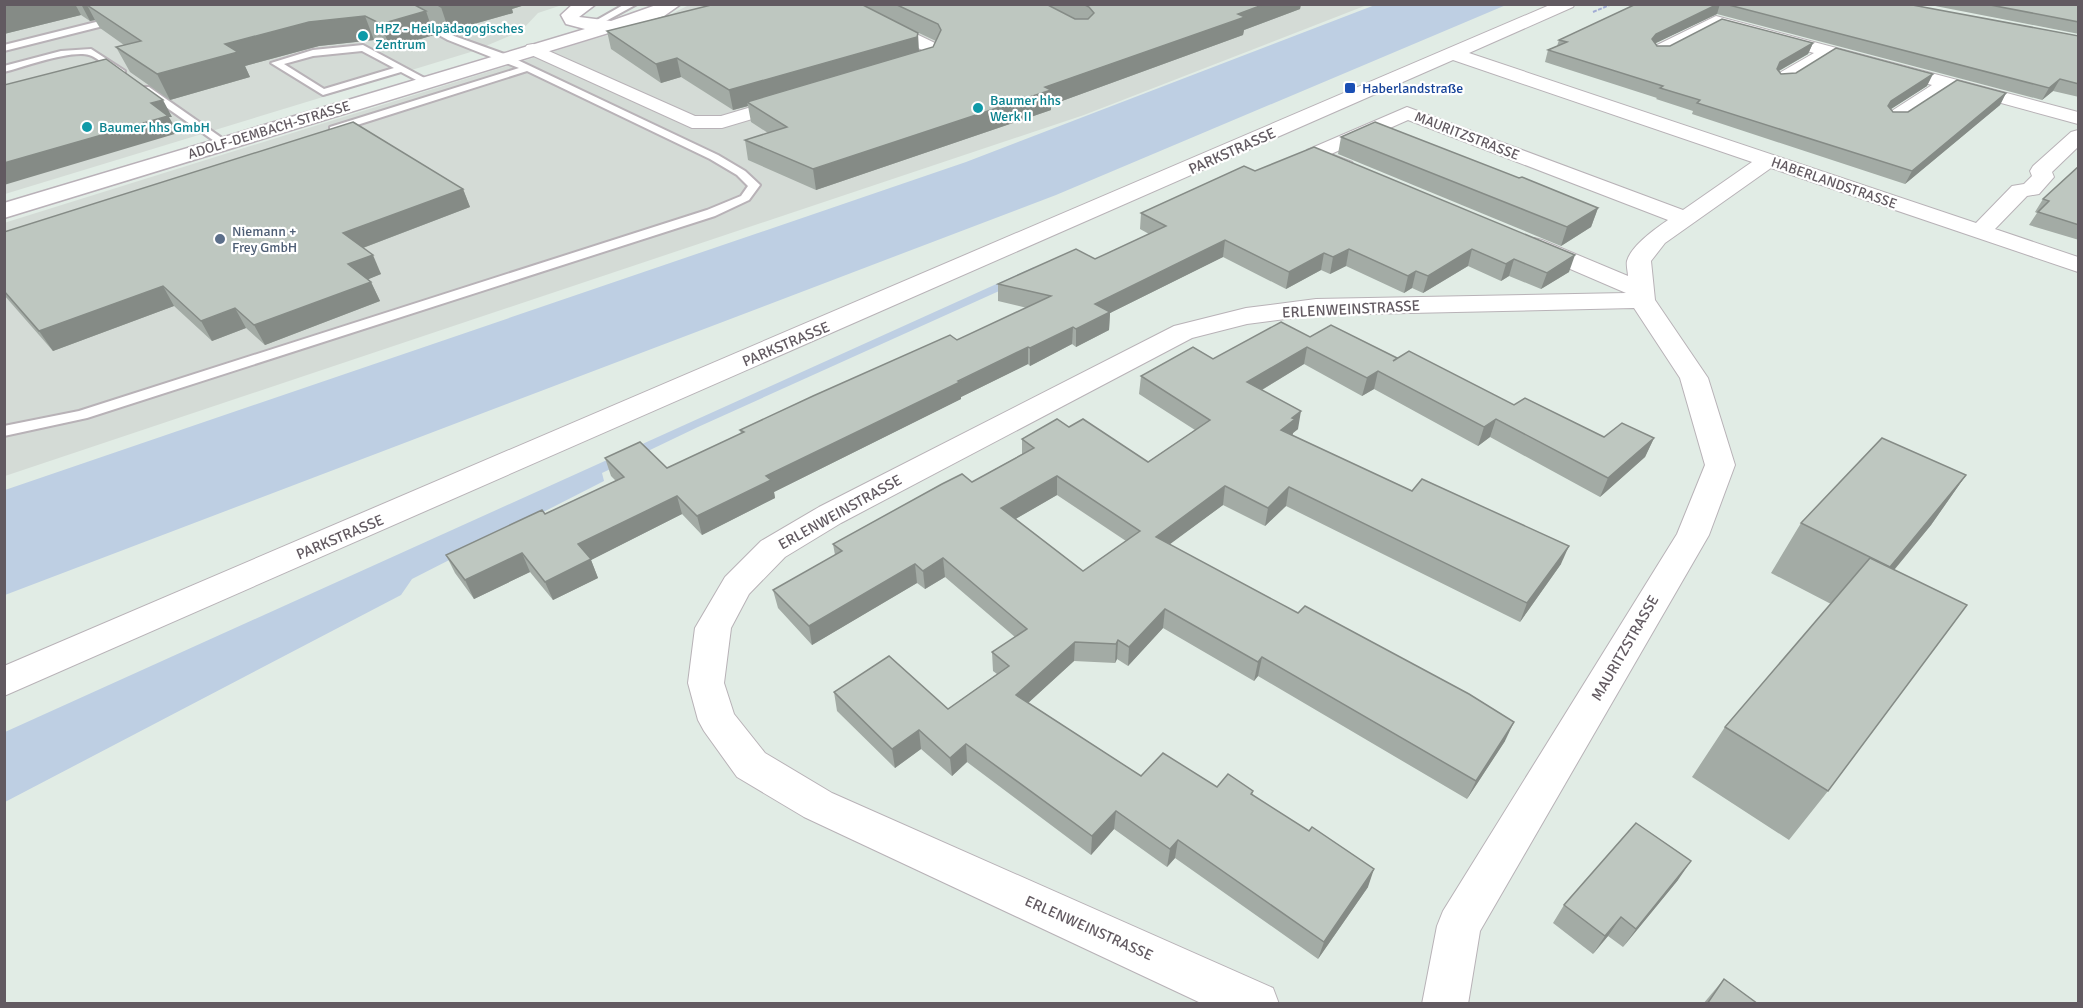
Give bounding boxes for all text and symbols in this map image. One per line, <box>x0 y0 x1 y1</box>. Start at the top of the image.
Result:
place label: HPZ - Heilpädagogisches Zentrum <box>375 20 524 53</box>
marker: HPZ - Heilpädagogisches Zentrum <box>356 29 370 43</box>
place label: Haberlandstraße <box>1362 80 1463 97</box>
marker: Haberlandstraße <box>1343 81 1357 95</box>
place label: Baumer hhs Werk II <box>990 92 1061 125</box>
street label: ADOLF-DEMBACH-STRASSE <box>186 97 352 163</box>
marker: Baumer hhs Werk II <box>971 101 985 115</box>
street label: MAURITZSTRASSE <box>1412 108 1522 164</box>
place label: Baumer hhs GmbH <box>99 119 210 136</box>
marker: Baumer hhs GmbH <box>80 120 94 134</box>
street label: PARKSTRASSE <box>1186 124 1278 178</box>
street label: HABERLANDSTRASSE <box>1769 153 1899 213</box>
place label: Niemann + Frey GmbH <box>232 223 297 256</box>
marker: Niemann + Frey GmbH <box>213 232 227 246</box>
street label: ERLENWEINSTRASSE <box>1281 296 1421 322</box>
street label: PARKSTRASSE <box>740 317 832 371</box>
street label: ERLENWEINSTRASSE <box>775 471 905 553</box>
street label: PARKSTRASSE <box>294 510 386 564</box>
street label: MAURITZSTRASSE <box>1587 592 1663 704</box>
street label: ERLENWEINSTRASSE <box>1022 892 1156 964</box>

